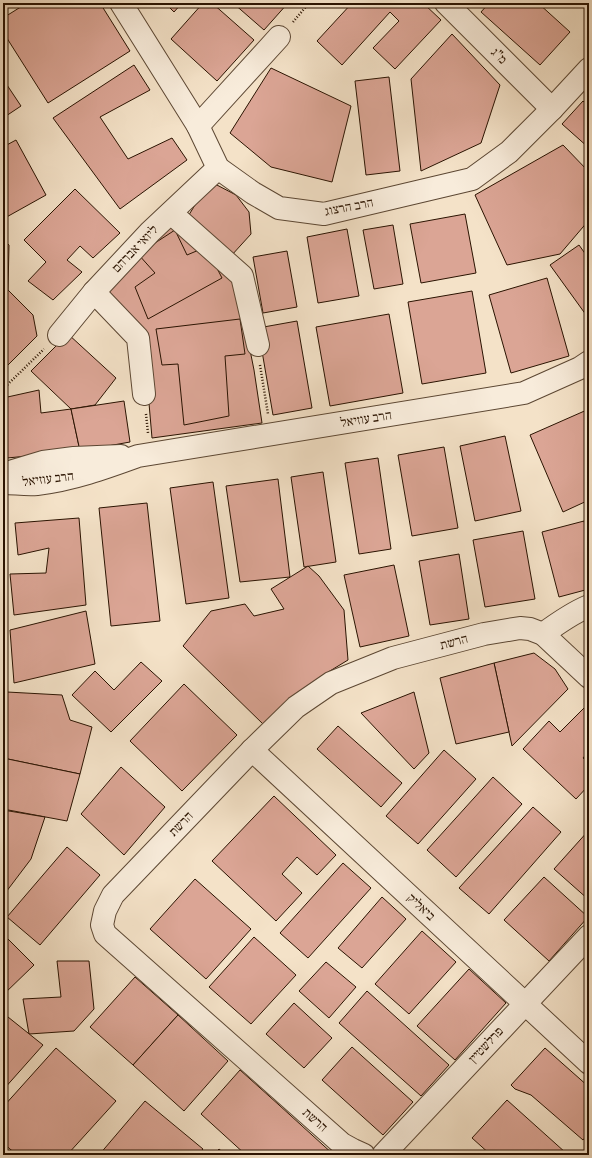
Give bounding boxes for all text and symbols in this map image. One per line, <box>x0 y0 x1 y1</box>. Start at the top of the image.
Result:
street label: מ"ג <box>487 44 511 68</box>
street label: הרב הרצוג <box>323 194 375 220</box>
street label: ליואי אברהם <box>109 222 161 276</box>
street label: הרב עוזיאל <box>339 407 393 431</box>
street label: הרב עוזיאל <box>21 468 75 490</box>
street label: הרשת <box>438 631 470 653</box>
street label: הרשת <box>165 808 197 840</box>
street label: ביאליק <box>403 890 439 924</box>
street label: פרלשטיין <box>465 1023 507 1067</box>
street label: הרשת <box>299 1105 331 1136</box>

